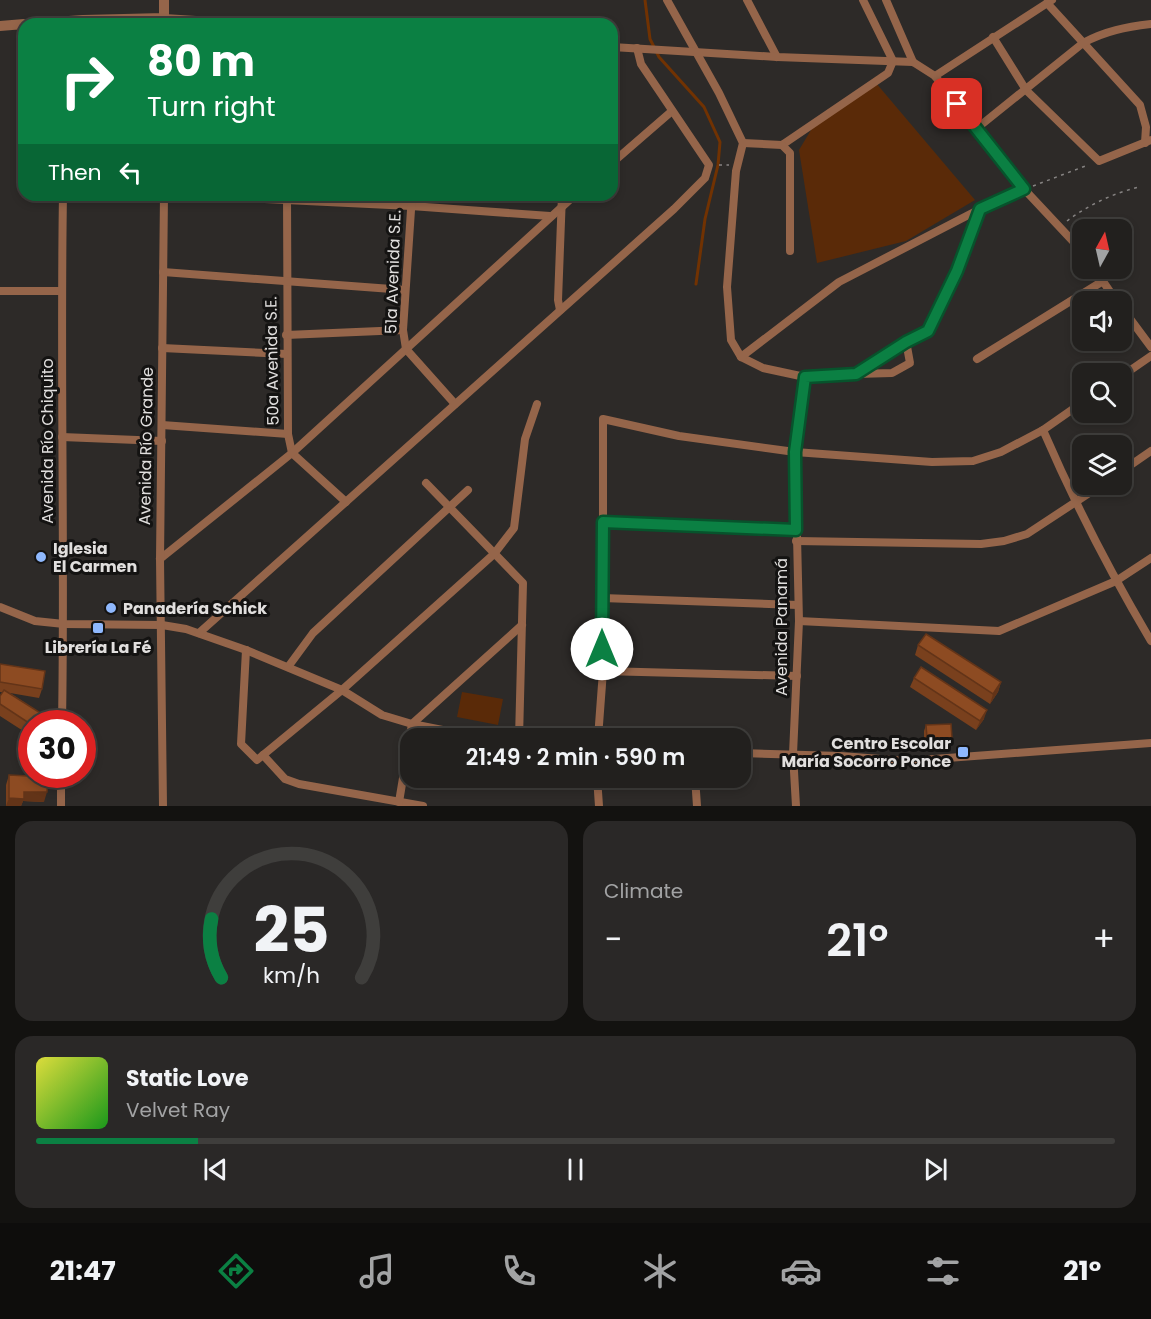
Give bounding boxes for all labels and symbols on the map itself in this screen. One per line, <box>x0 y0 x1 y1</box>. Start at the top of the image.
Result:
pin <box>931 78 982 129</box>
street label: 51a Avenida S.E. <box>379 209 407 335</box>
north arrow <box>1072 219 1132 279</box>
street label: 50a Avenida S.E. <box>259 296 285 426</box>
street label: Avenida Río Chiquito <box>36 358 59 524</box>
street label: Avenida Río Grande <box>133 367 159 525</box>
place label: Iglesia El Carmen <box>53 537 137 578</box>
marker: Iglesia El Carmen <box>34 550 48 564</box>
street label: Avenida Panamá <box>770 558 793 696</box>
place label: Panadería Schick <box>123 597 267 620</box>
marker: Panadería Schick <box>104 601 118 615</box>
position arrow <box>570 617 634 681</box>
marker: Librería La Fé <box>91 621 105 635</box>
place label: Librería La Fé <box>45 636 151 659</box>
speed limit sign: 30 <box>18 710 96 788</box>
place label: Centro Escolar María Socorro Ponce <box>782 732 951 773</box>
marker: Centro Escolar María Socorro Ponce <box>956 745 970 759</box>

